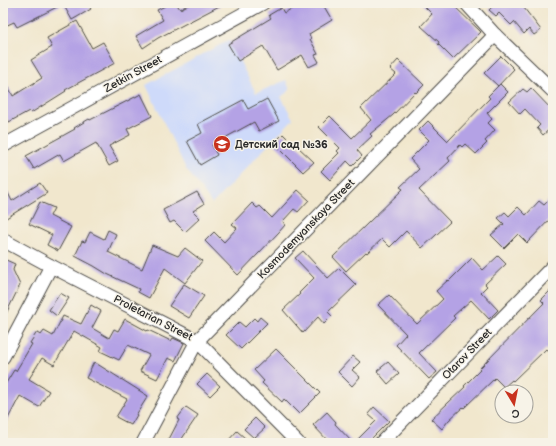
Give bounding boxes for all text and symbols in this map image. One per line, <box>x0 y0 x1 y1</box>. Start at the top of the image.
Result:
street label: Zetkin Street <box>101 53 165 96</box>
school or university icon: Детский сад №36 <box>212 134 232 154</box>
place label: Детский сад №36 <box>235 138 328 151</box>
street label: Kosmodemyanskaya Street <box>255 176 358 282</box>
street label: Proletarian Street <box>111 292 195 344</box>
street label: Otarov Street <box>439 325 495 382</box>
north arrow <box>494 384 534 424</box>
text: С <box>510 406 521 420</box>

